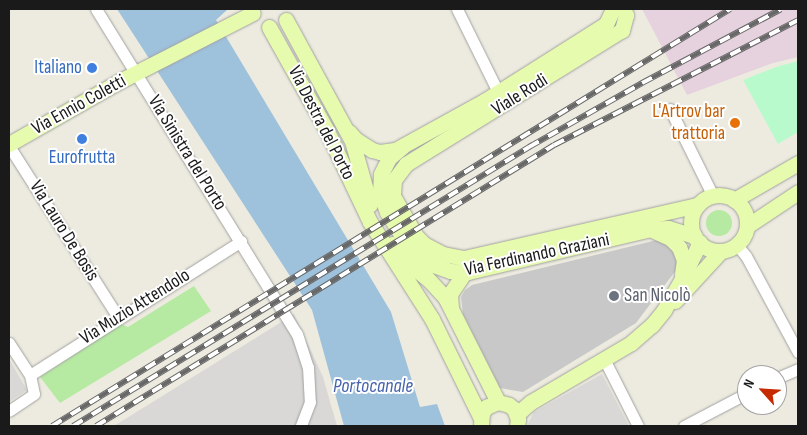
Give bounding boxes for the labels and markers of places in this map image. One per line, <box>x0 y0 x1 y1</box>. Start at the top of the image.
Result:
place label: Italiano <box>34 57 82 79</box>
marker: Italiano <box>86 62 98 74</box>
place label: L'Artrov bar trattoria <box>652 101 725 145</box>
marker: L'Artrov bar trattoria <box>729 117 741 129</box>
marker: Eurofrutta <box>76 133 88 145</box>
place label: Eurofrutta <box>49 147 115 169</box>
place label: San Nicolò <box>624 285 691 307</box>
marker: San Nicolò <box>608 290 620 302</box>

